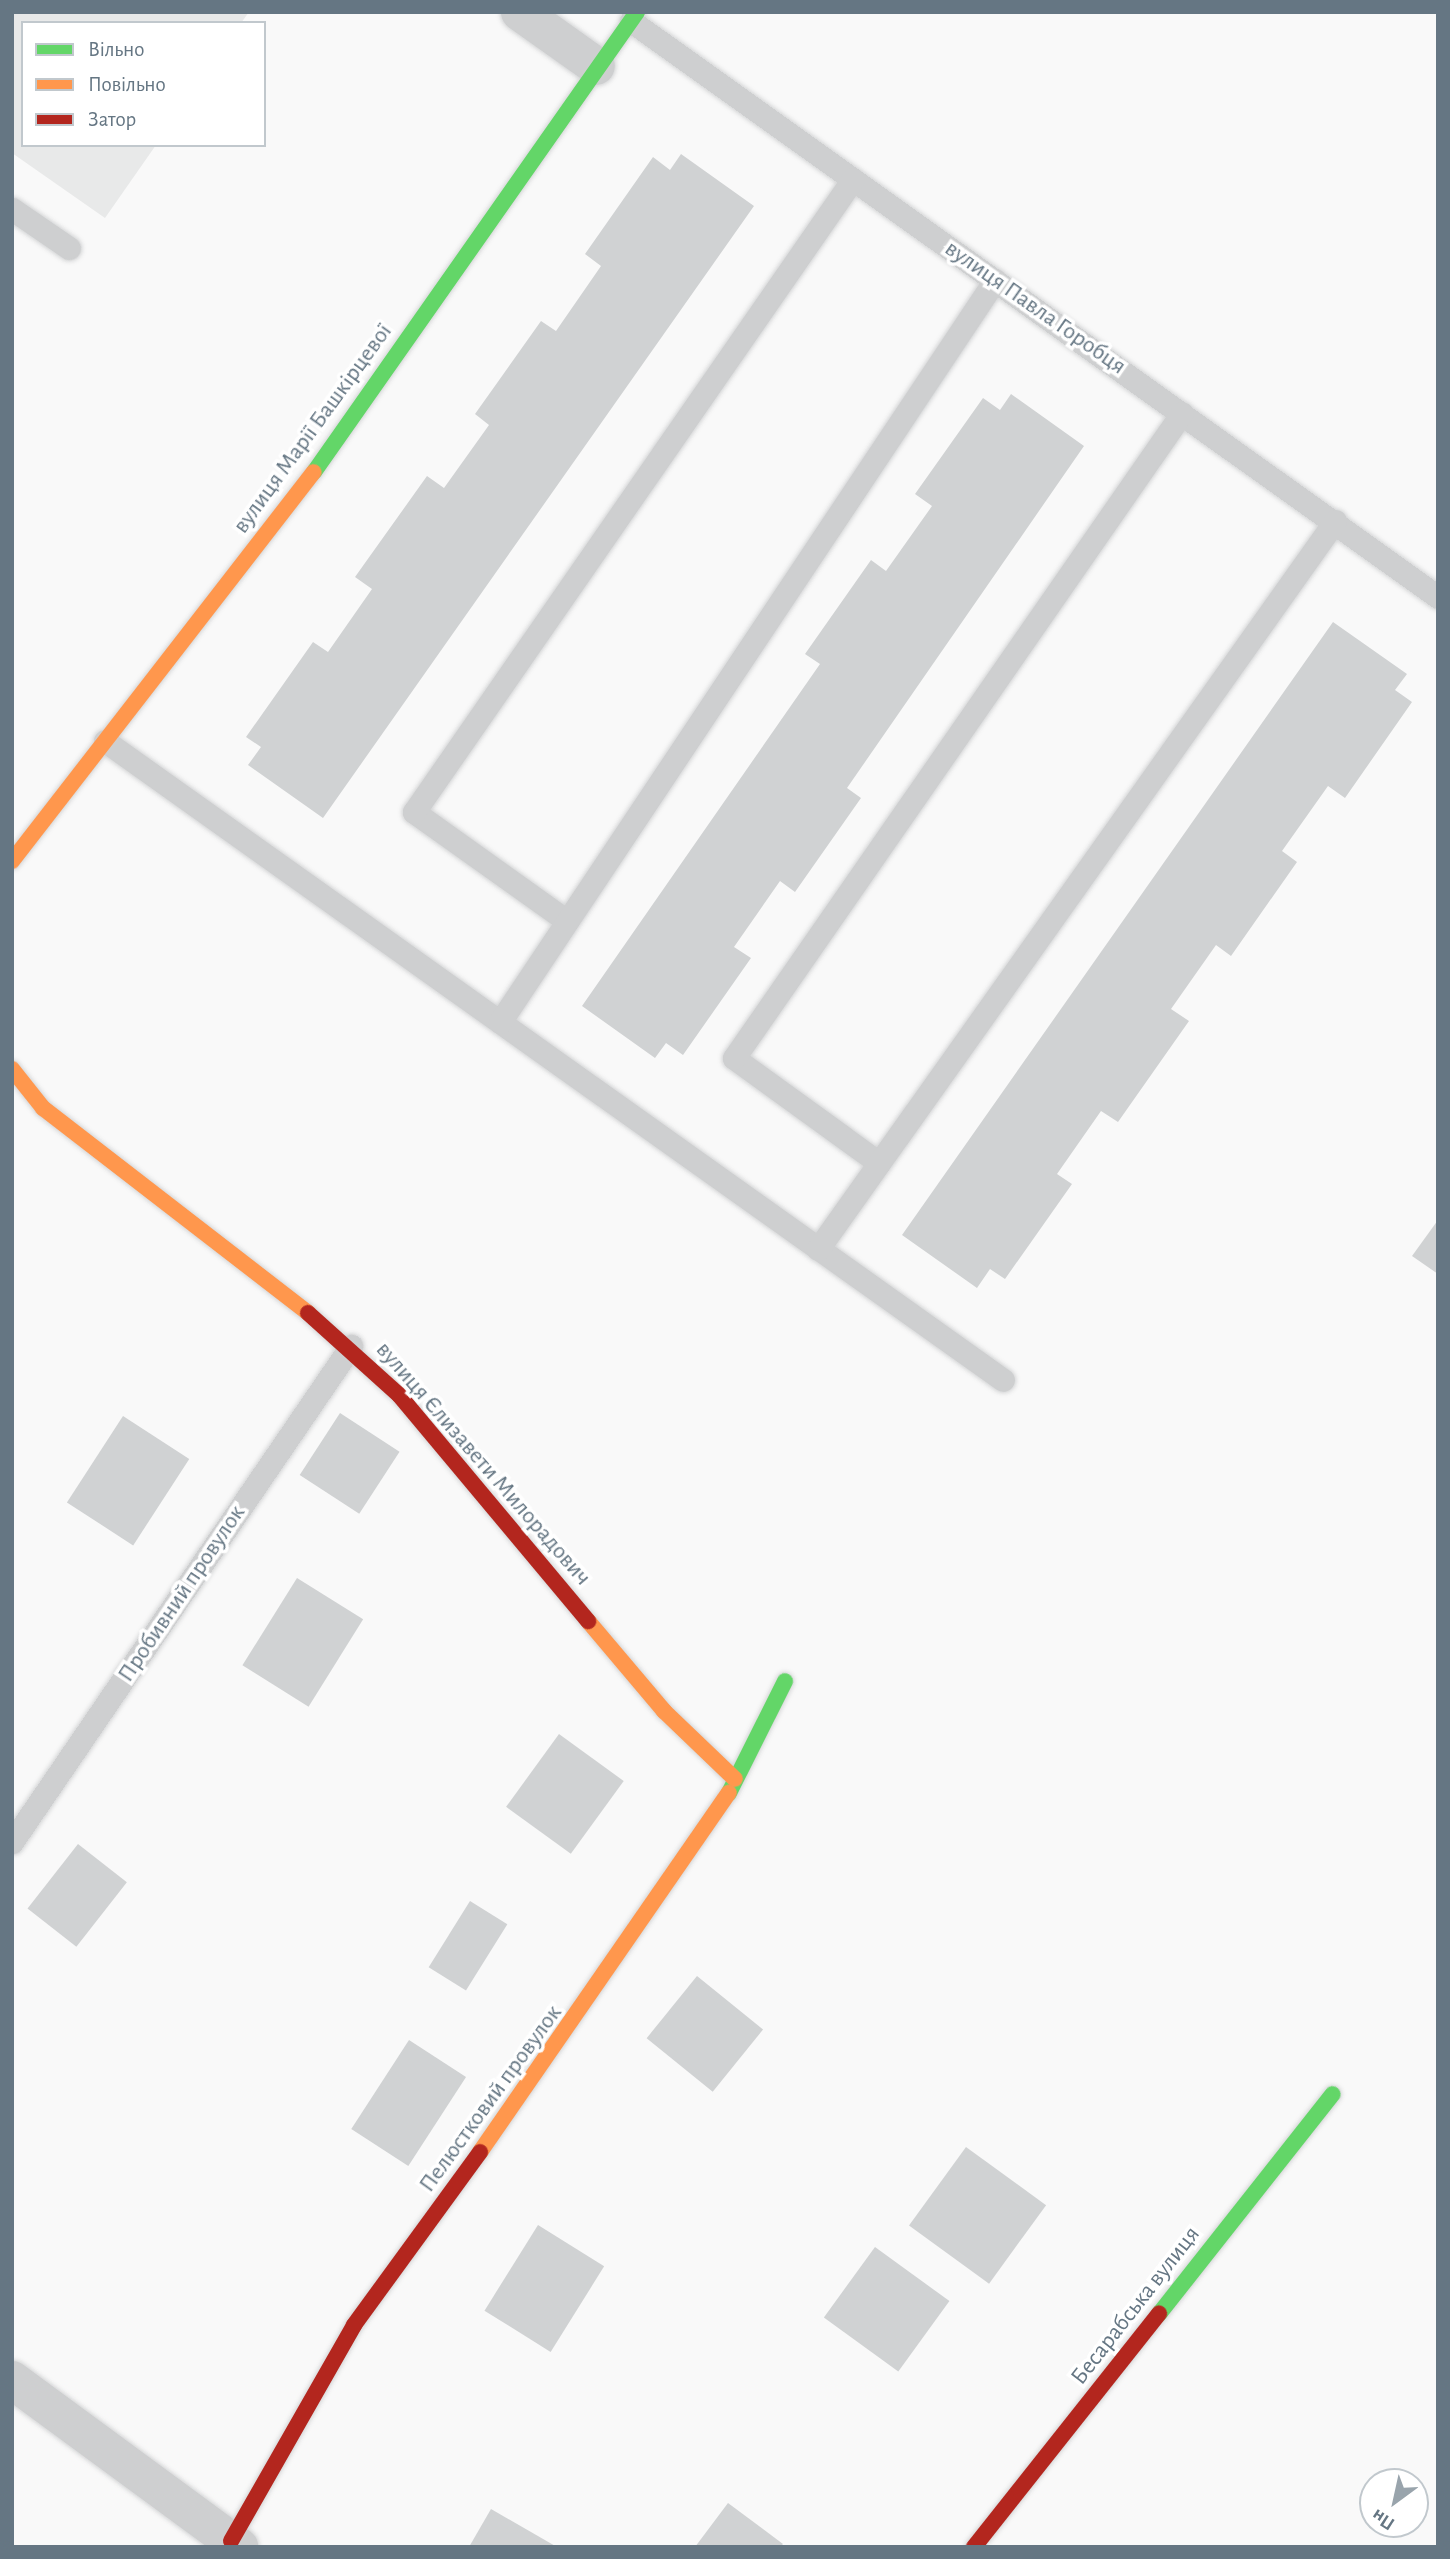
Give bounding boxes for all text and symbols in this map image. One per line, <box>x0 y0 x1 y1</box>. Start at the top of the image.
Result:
legend <box>21 21 266 147</box>
text: Вільно <box>88 39 144 60</box>
text: Повільно <box>88 74 166 95</box>
text: Затор <box>88 109 136 130</box>
street label: вулиця Павла Горобця <box>939 235 1131 381</box>
street label: вулиця Марії Башкірцевої <box>227 319 399 539</box>
street label: вулиця Єлизавети Милорадович <box>369 1336 597 1592</box>
street label: Пробивний провулок <box>112 1500 252 1688</box>
street label: Пелюстковий провулок <box>413 2000 569 2198</box>
street label: Бесарабська вулиця <box>1065 2221 1207 2391</box>
north arrow <box>1359 2468 1429 2538</box>
text: Пн <box>1368 2505 1398 2534</box>

